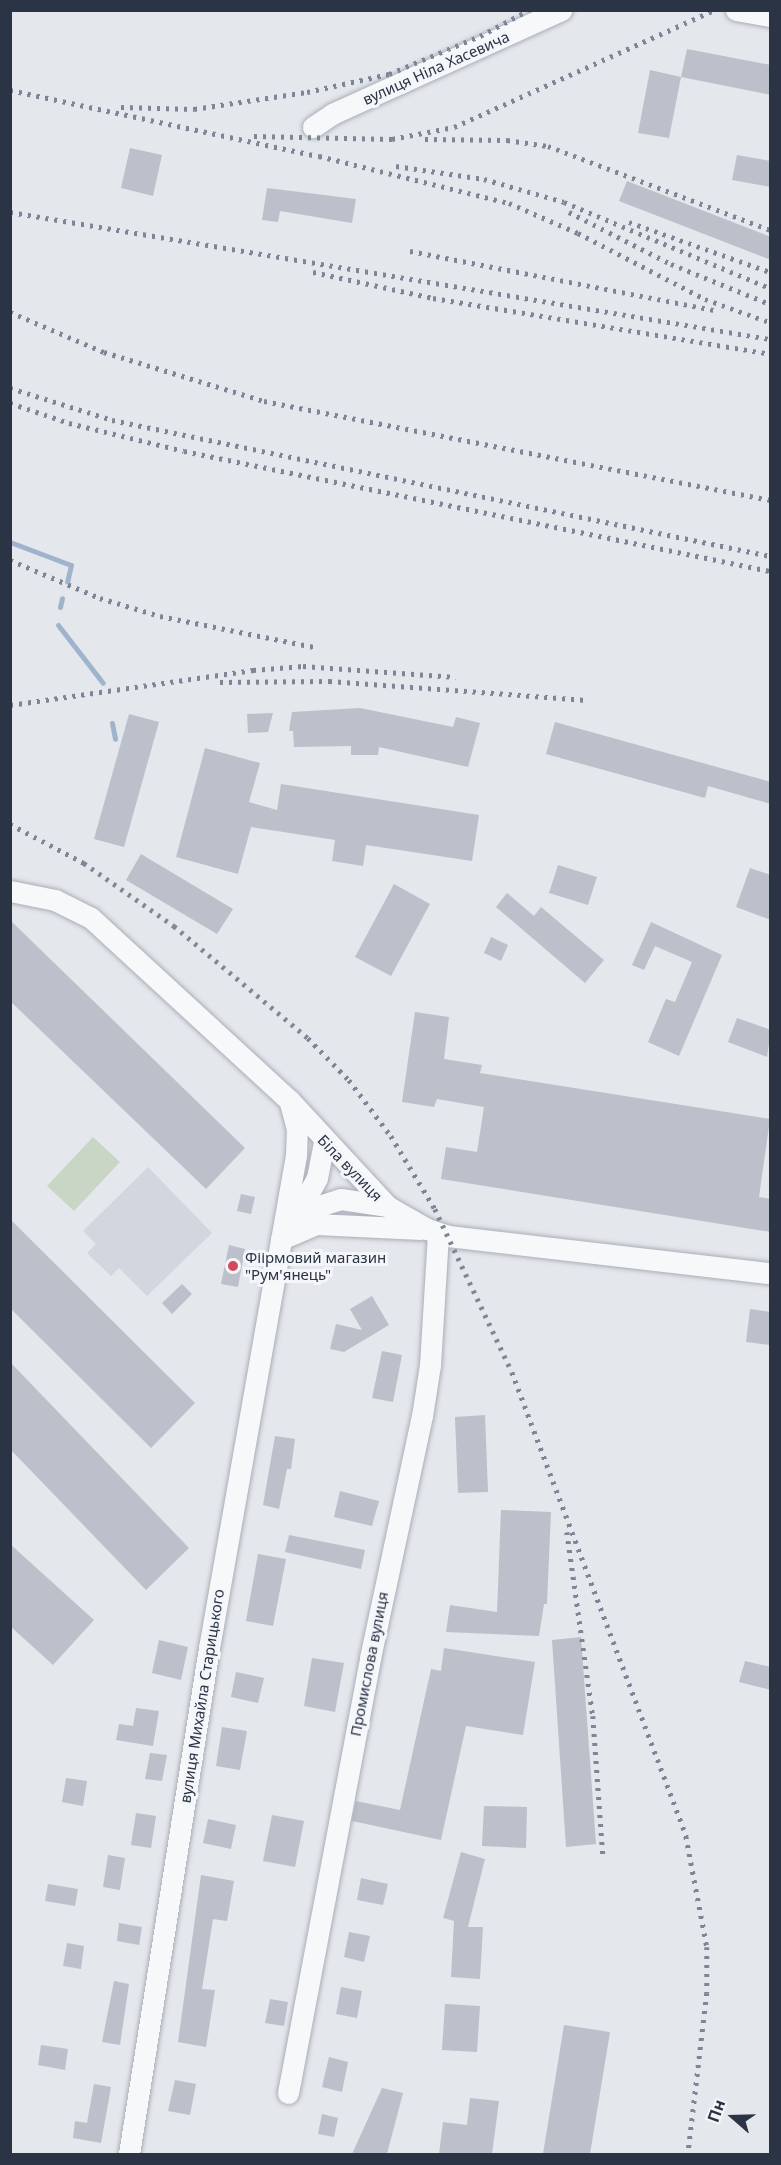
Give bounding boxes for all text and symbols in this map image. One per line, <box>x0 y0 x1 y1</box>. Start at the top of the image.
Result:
street label: вулиця Ніла Хасевича <box>360 28 512 108</box>
street label: Біла вулиця <box>314 1131 386 1205</box>
place label: Фіірмовий магазин "Рум'янець" <box>245 1248 386 1283</box>
marker: Фіірмовий магазин "Рум'янець" <box>226 1259 240 1273</box>
street label: вулиця Михайла Старицького <box>176 1588 228 1804</box>
street label: Промислова вулиця <box>346 1590 392 1738</box>
north arrow <box>703 2087 763 2147</box>
text: Пн <box>702 2096 730 2125</box>

